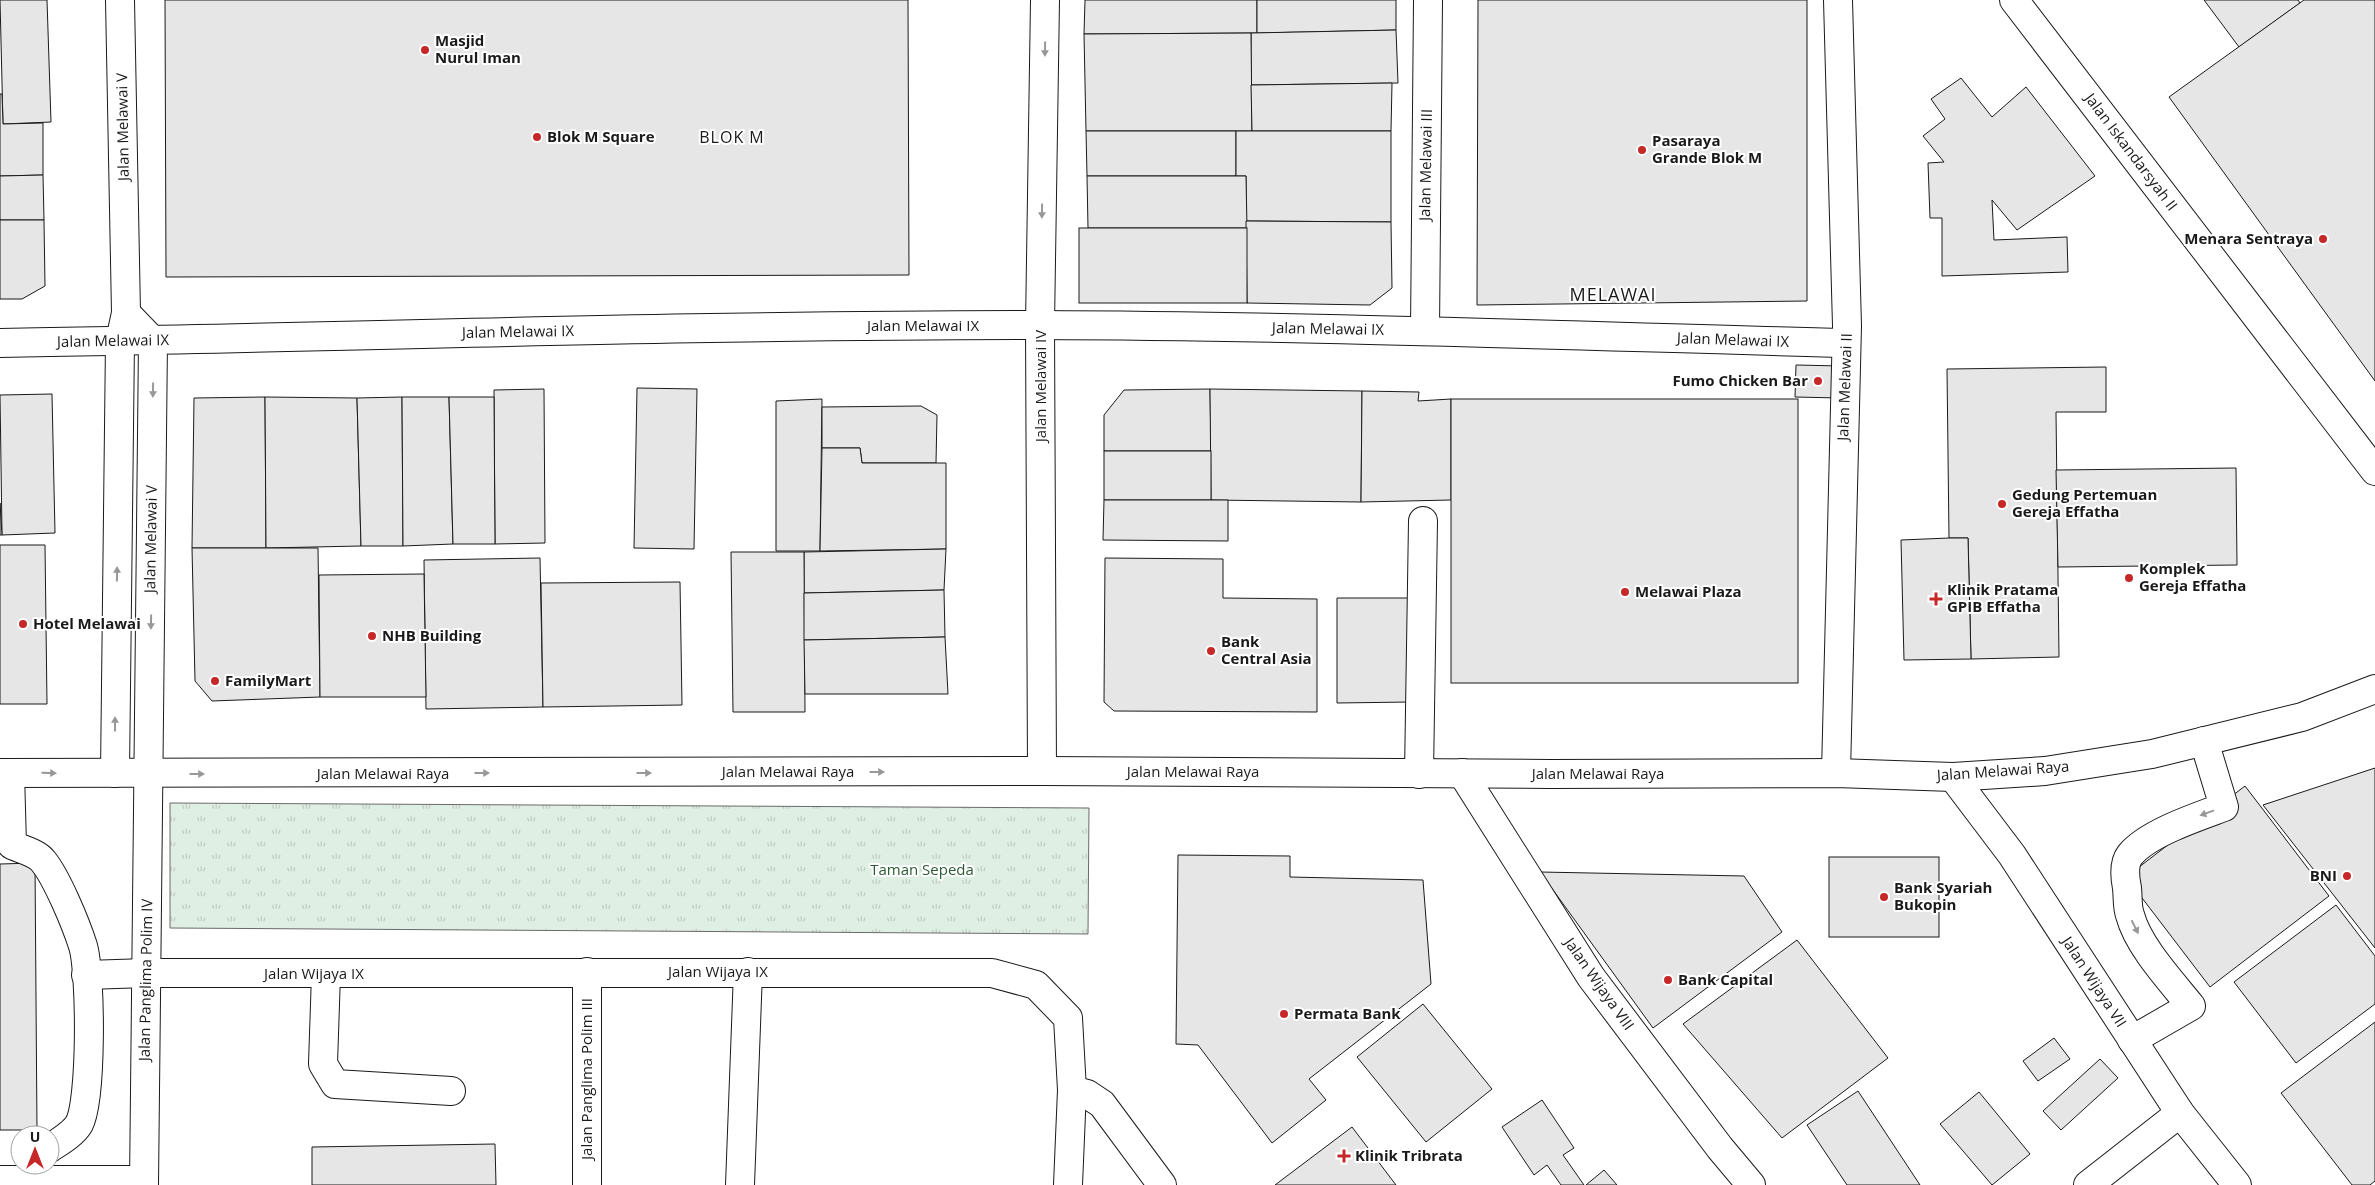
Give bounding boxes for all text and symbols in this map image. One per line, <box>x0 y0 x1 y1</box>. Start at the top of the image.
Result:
place label: Masjid Nurul Iman <box>435 30 521 67</box>
one-way arrow <box>1041 41 1049 57</box>
marker: Masjid Nurul Iman <box>419 44 431 56</box>
street label: Jalan Melawai V <box>111 73 133 183</box>
street label: Jalan Iskandarsyah II <box>2080 87 2183 214</box>
street label: Jalan Melawai III <box>1414 109 1436 223</box>
place label: Blok M Square <box>547 126 655 146</box>
district label: BLOK M <box>699 126 765 148</box>
place label: Pasaraya Grande Blok M <box>1652 130 1762 167</box>
marker: Blok M Square <box>531 131 543 143</box>
marker: Pasaraya Grande Blok M <box>1636 144 1648 156</box>
one-way arrow <box>1038 203 1046 219</box>
place label: Menara Sentraya <box>2184 228 2313 248</box>
marker: Menara Sentraya <box>2317 233 2329 245</box>
district label: MELAWAI <box>1570 282 1657 306</box>
street label: Jalan Melawai IX <box>865 315 979 335</box>
street label: Jalan Melawai IX <box>1270 317 1385 339</box>
street label: Jalan Melawai IX <box>460 320 575 342</box>
street label: Jalan Melawai IX <box>1675 327 1790 351</box>
street label: Jalan Melawai IX <box>55 329 170 351</box>
street label: Jalan Melawai IV <box>1030 330 1050 444</box>
street label: Jalan Melawai II <box>1832 333 1856 443</box>
place label: Fumo Chicken Bar <box>1672 370 1808 390</box>
marker: Fumo Chicken Bar <box>1812 375 1824 387</box>
one-way arrow <box>149 382 157 398</box>
place label: Gedung Pertemuan Gereja Effatha <box>2012 484 2157 521</box>
street label: Jalan Melawai V <box>139 485 161 595</box>
marker: Gedung Pertemuan Gereja Effatha <box>1996 498 2008 510</box>
place label: Komplek Gereja Effatha <box>2139 558 2246 595</box>
one-way arrow <box>113 565 121 581</box>
marker: Komplek Gereja Effatha <box>2123 572 2135 584</box>
place label: Klinik Pratama GPIB Effatha <box>1947 579 2058 616</box>
place label: Melawai Plaza <box>1635 581 1741 601</box>
marker: Melawai Plaza <box>1619 586 1631 598</box>
marker: Klinik Pratama GPIB Effatha <box>1929 592 1943 606</box>
place label: Hotel Melawai <box>33 613 141 633</box>
one-way arrow <box>146 615 154 631</box>
marker: Hotel Melawai <box>17 618 29 630</box>
place label: NHB Building <box>382 625 482 645</box>
marker: NHB Building <box>366 630 378 642</box>
place label: Bank Central Asia <box>1221 631 1312 668</box>
marker: Bank Central Asia <box>1205 645 1217 657</box>
place label: FamilyMart <box>225 670 312 690</box>
marker: FamilyMart <box>209 675 221 687</box>
one-way arrow <box>111 716 119 732</box>
street label: Jalan Melawai Raya <box>1934 755 2070 785</box>
street label: Jalan Melawai Raya <box>720 761 854 781</box>
street label: Jalan Melawai Raya <box>1125 761 1259 781</box>
street label: Jalan Melawai Raya <box>315 763 449 783</box>
street label: Jalan Melawai Raya <box>1530 763 1664 783</box>
one-way arrow <box>869 768 885 776</box>
one-way arrow <box>41 769 57 777</box>
one-way arrow <box>474 769 490 777</box>
one-way arrow <box>636 769 652 777</box>
one-way arrow <box>189 770 205 778</box>
one-way arrow <box>2199 809 2214 817</box>
park label: Taman Sepeda <box>870 859 974 879</box>
place label: BNI <box>2310 865 2337 885</box>
marker: BNI <box>2341 870 2353 882</box>
place label: Bank Syariah Bukopin <box>1894 877 1992 914</box>
marker: Bank Syariah Bukopin <box>1878 891 1890 903</box>
street label: Jalan Panglima Polim IV <box>134 899 156 1063</box>
one-way arrow <box>2131 920 2139 934</box>
street label: Jalan Wijaya VII <box>2057 931 2132 1031</box>
street label: Jalan Wijaya VIII <box>1559 932 1639 1034</box>
street label: Jalan Wijaya IX <box>666 961 768 981</box>
street label: Jalan Wijaya IX <box>262 963 364 983</box>
place label: Bank Capital <box>1678 969 1773 989</box>
marker: Bank Capital <box>1662 974 1674 986</box>
street label: Jalan Panglima Polim III <box>576 998 596 1162</box>
place label: Permata Bank <box>1294 1003 1401 1023</box>
marker: Permata Bank <box>1278 1008 1290 1020</box>
north arrow <box>10 1125 60 1175</box>
text: U <box>30 1127 40 1146</box>
place label: Klinik Tribrata <box>1355 1145 1463 1165</box>
marker: Klinik Tribrata <box>1337 1149 1351 1163</box>

